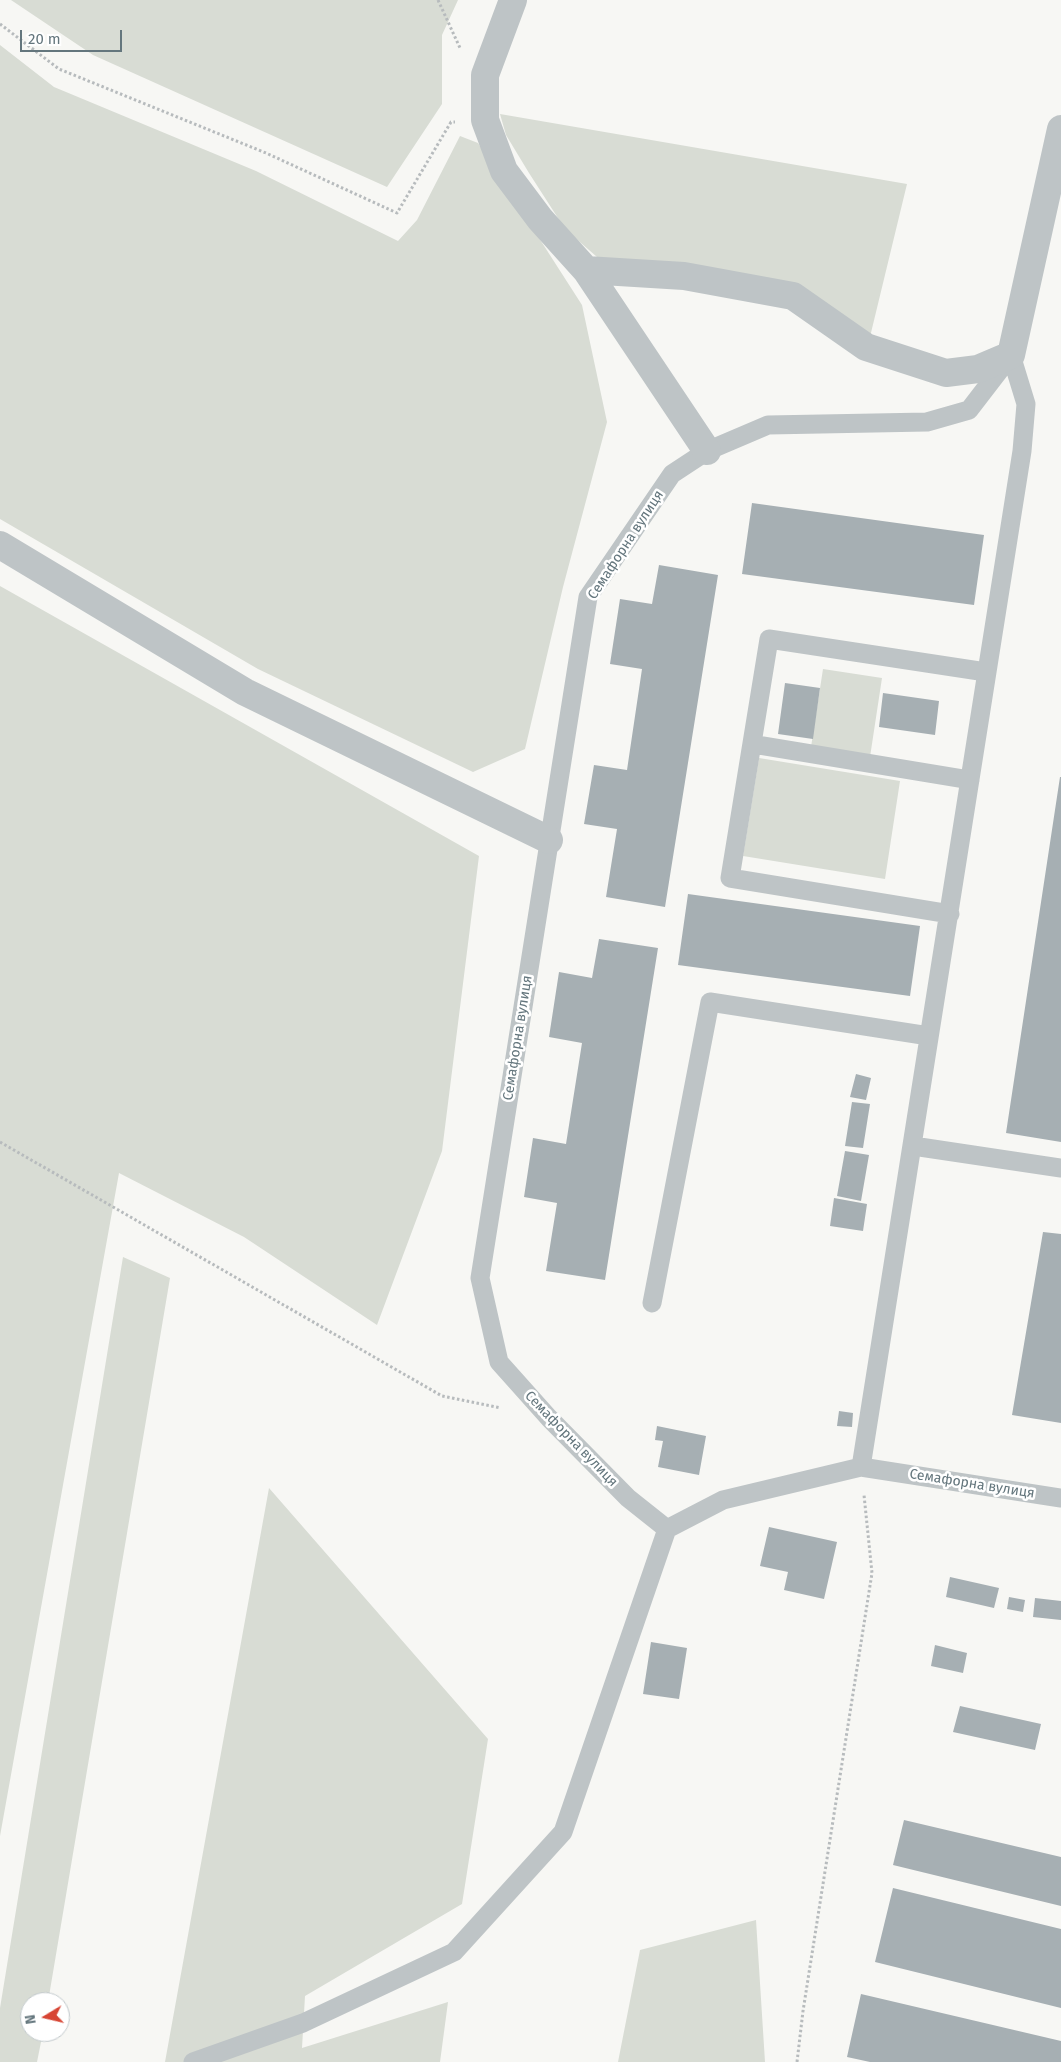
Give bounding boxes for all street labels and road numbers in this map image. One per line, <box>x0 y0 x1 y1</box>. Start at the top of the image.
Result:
street label: Семафорна вулиця <box>584 487 668 603</box>
street label: Семафорна вулиця <box>500 974 536 1102</box>
street label: Семафорна вулиця <box>521 1388 621 1490</box>
street label: Семафорна вулиця <box>908 1466 1036 1502</box>

